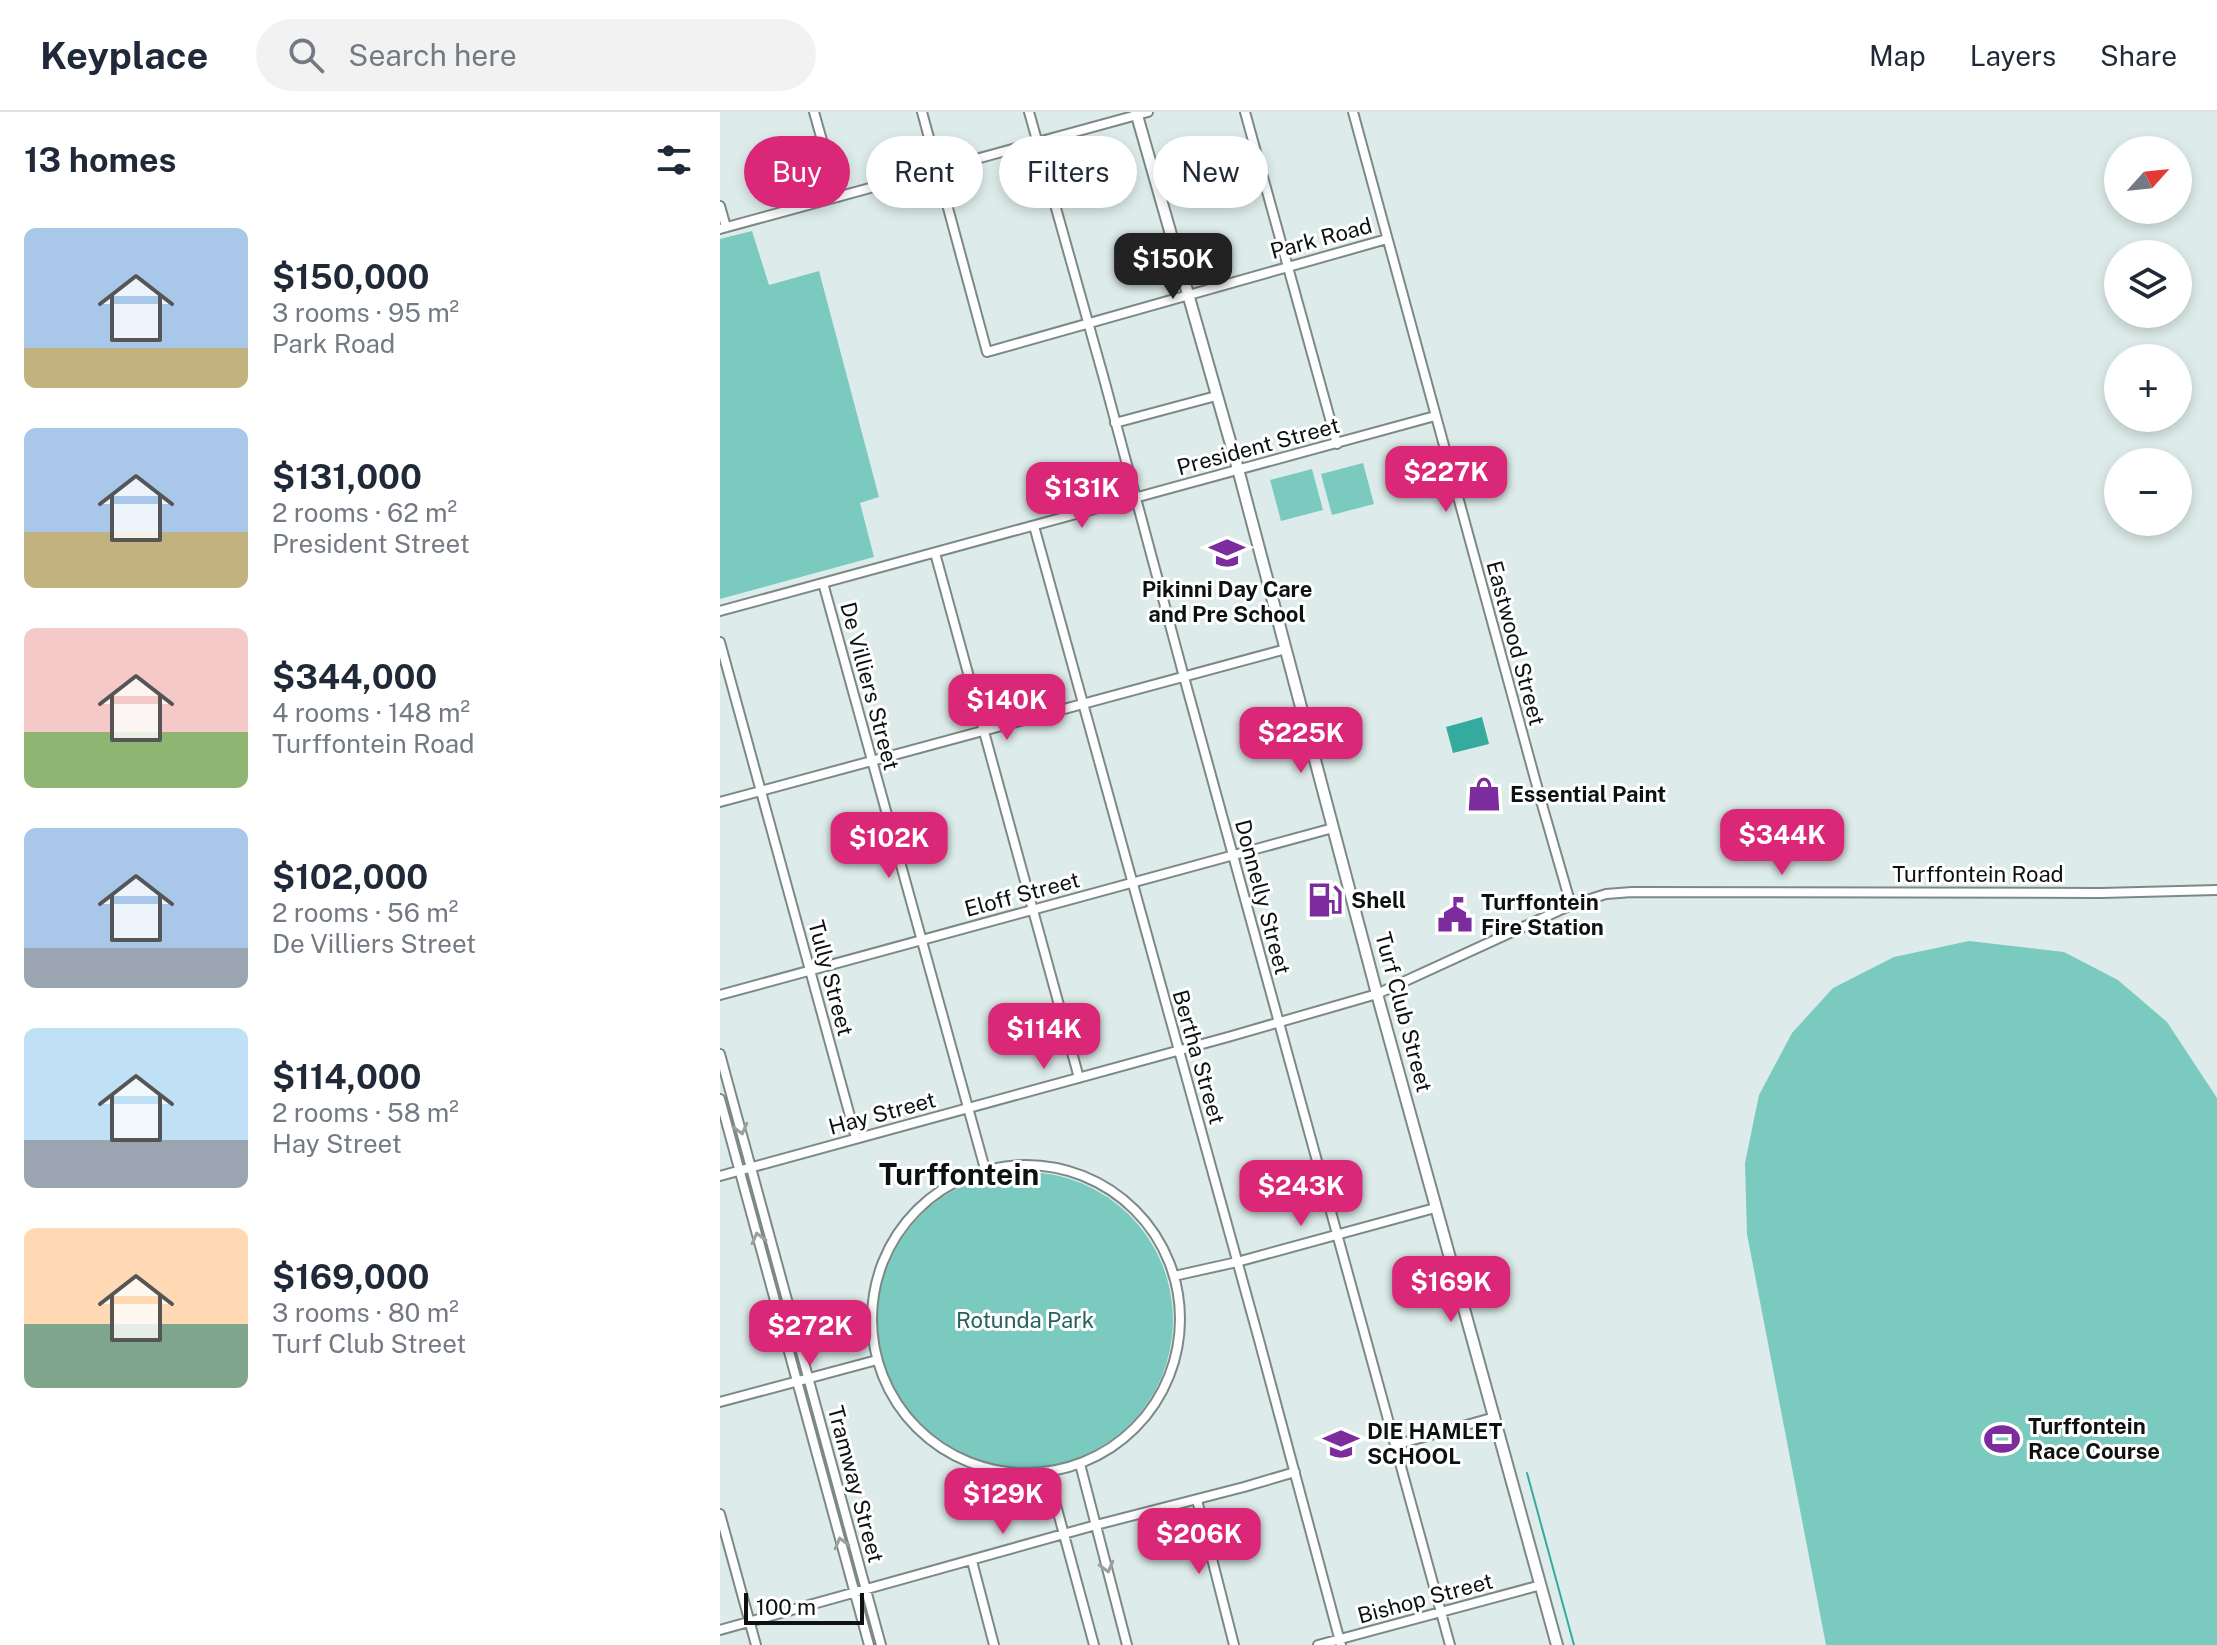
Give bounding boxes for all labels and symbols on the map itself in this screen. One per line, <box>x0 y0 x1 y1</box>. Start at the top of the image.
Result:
north arrow <box>2104 136 2192 224</box>
street label: Park Road <box>1267 212 1375 264</box>
pin: $150K <box>1117 233 1229 301</box>
street label: President Street <box>1174 412 1342 480</box>
pin: $227K <box>1390 446 1502 514</box>
pin: $131K <box>1026 462 1138 530</box>
school or university icon: Pikinni Day Care and Pre School <box>1208 534 1246 572</box>
street label: Eastwood Street <box>1481 558 1551 728</box>
place label: Pikinni Day Care and Pre School <box>1142 576 1312 627</box>
street label: De Villiers Street <box>835 599 905 773</box>
pin: $140K <box>951 674 1063 742</box>
pin: $225K <box>1245 707 1357 775</box>
shop icon: Essential Paint <box>1465 775 1503 813</box>
place label: Essential Paint <box>1510 781 1666 807</box>
pin: $344K <box>1726 809 1838 877</box>
pin: $102K <box>833 812 945 880</box>
street label: Donnelly Street <box>1230 817 1296 977</box>
street label: Turffontein Road <box>1892 861 2064 887</box>
street label: Eloff Street <box>962 866 1082 922</box>
fuel station icon: Shell <box>1306 881 1344 919</box>
place label: Shell <box>1351 887 1406 913</box>
place label: Turffontein Fire Station <box>1481 889 1604 940</box>
public building icon: Turffontein Fire Station <box>1436 896 1474 934</box>
street label: Tully Street <box>803 917 859 1039</box>
street label: Turf Club Street <box>1370 929 1438 1095</box>
street label: Bertha Street <box>1167 987 1231 1127</box>
pin: $114K <box>988 1003 1100 1071</box>
street label: Hay Street <box>826 1086 938 1140</box>
one-way arrow <box>731 1122 748 1136</box>
district label: Turffontein <box>879 1156 1039 1192</box>
pin: $243K <box>1245 1160 1357 1228</box>
one-way arrow <box>751 1231 767 1245</box>
pin: $169K <box>1395 1256 1507 1324</box>
pin: $272K <box>754 1300 866 1368</box>
park label: Rotunda Park <box>956 1307 1094 1333</box>
street label: Tramway Street <box>823 1403 889 1565</box>
place label: Turffontein Race Course <box>2028 1413 2160 1464</box>
place label: DIE HAMLET SCHOOL <box>1367 1418 1503 1469</box>
sports icon: Turffontein Race Course <box>1983 1420 2021 1458</box>
school or university icon: DIE HAMLET SCHOOL <box>1322 1425 1360 1463</box>
pin: $129K <box>947 1468 1059 1536</box>
pin: $206K <box>1143 1508 1255 1576</box>
one-way arrow <box>833 1536 850 1550</box>
one-way arrow <box>1097 1559 1114 1573</box>
street label: Bishop Street <box>1354 1567 1496 1629</box>
scale bar <box>744 1589 864 1625</box>

